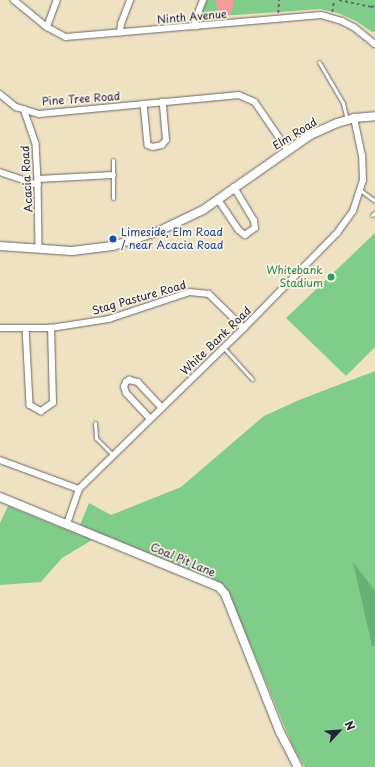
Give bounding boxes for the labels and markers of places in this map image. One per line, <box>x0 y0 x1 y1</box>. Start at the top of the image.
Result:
place label: Limeside, Elm Road / near Acacia Road <box>121 226 224 252</box>
marker: Limeside, Elm Road / near Acacia Road <box>108 234 118 244</box>
place label: Whitebank Stadium <box>266 264 323 290</box>
marker: Whitebank Stadium <box>326 272 336 282</box>

